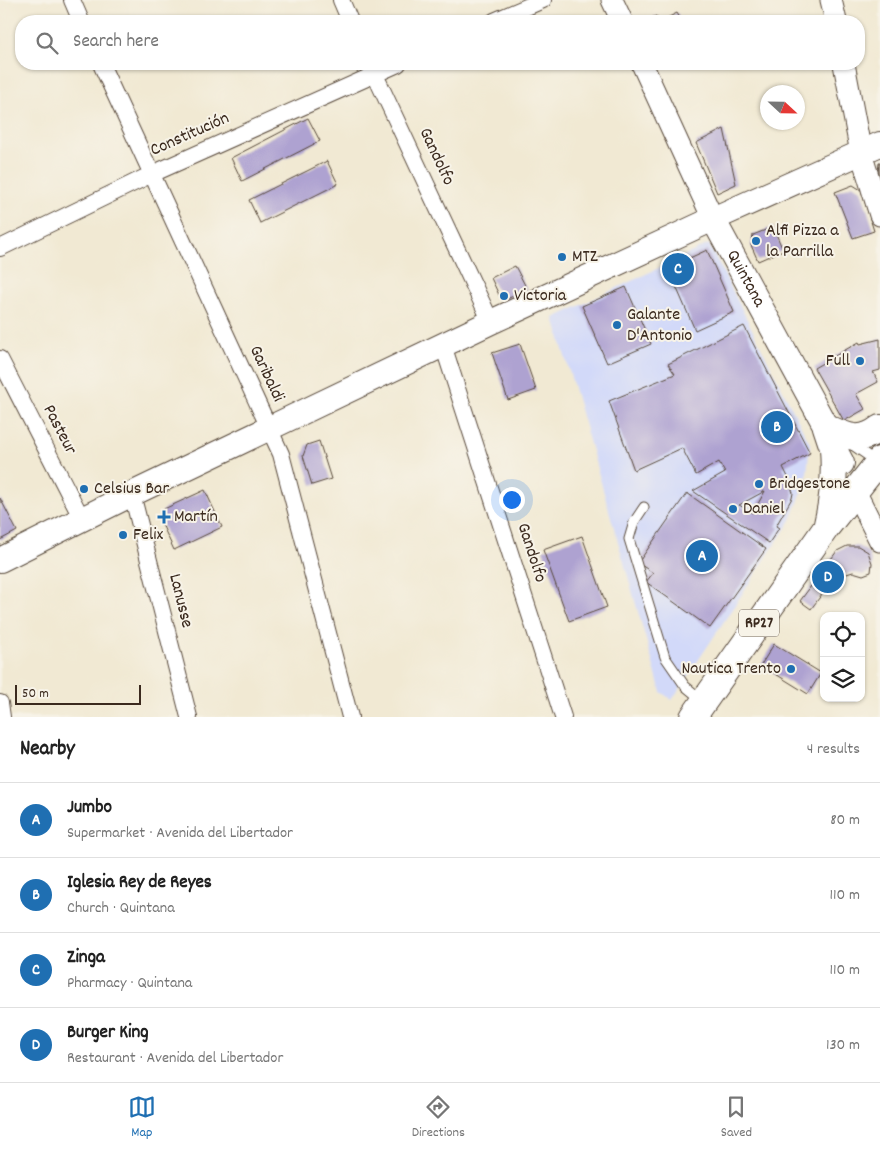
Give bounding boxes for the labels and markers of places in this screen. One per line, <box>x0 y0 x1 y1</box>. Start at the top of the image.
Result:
place label: Alfi Pizza a la Parrilla <box>766 219 839 265</box>
marker: Alfi Pizza a la Parrilla <box>750 235 762 247</box>
place label: MTZ <box>572 245 598 270</box>
pin: C <box>662 250 694 288</box>
marker: MTZ <box>556 251 568 263</box>
place label: Victoria <box>514 284 567 309</box>
marker: Victoria <box>498 290 510 302</box>
place label: Galante D'Antonio <box>627 303 692 349</box>
marker: Galante D'Antonio <box>611 319 623 331</box>
place label: Full <box>826 349 851 374</box>
marker: Full <box>854 355 866 367</box>
pin: B <box>761 408 793 446</box>
place label: Bridgestone <box>769 472 850 497</box>
place label: Celsius Bar <box>94 477 169 502</box>
marker: Bridgestone <box>753 478 765 490</box>
marker: Celsius Bar <box>78 483 90 495</box>
place label: Daniel <box>743 497 785 522</box>
marker: Daniel <box>727 503 739 515</box>
place label: Martín <box>174 505 218 530</box>
marker: Martín <box>158 511 170 523</box>
place label: Felix <box>133 523 164 548</box>
marker: Felix <box>117 529 129 541</box>
pin: A <box>686 537 718 575</box>
pin: D <box>812 558 844 596</box>
place label: Nautica Trento <box>681 657 781 682</box>
marker: Nautica Trento <box>785 663 797 675</box>

